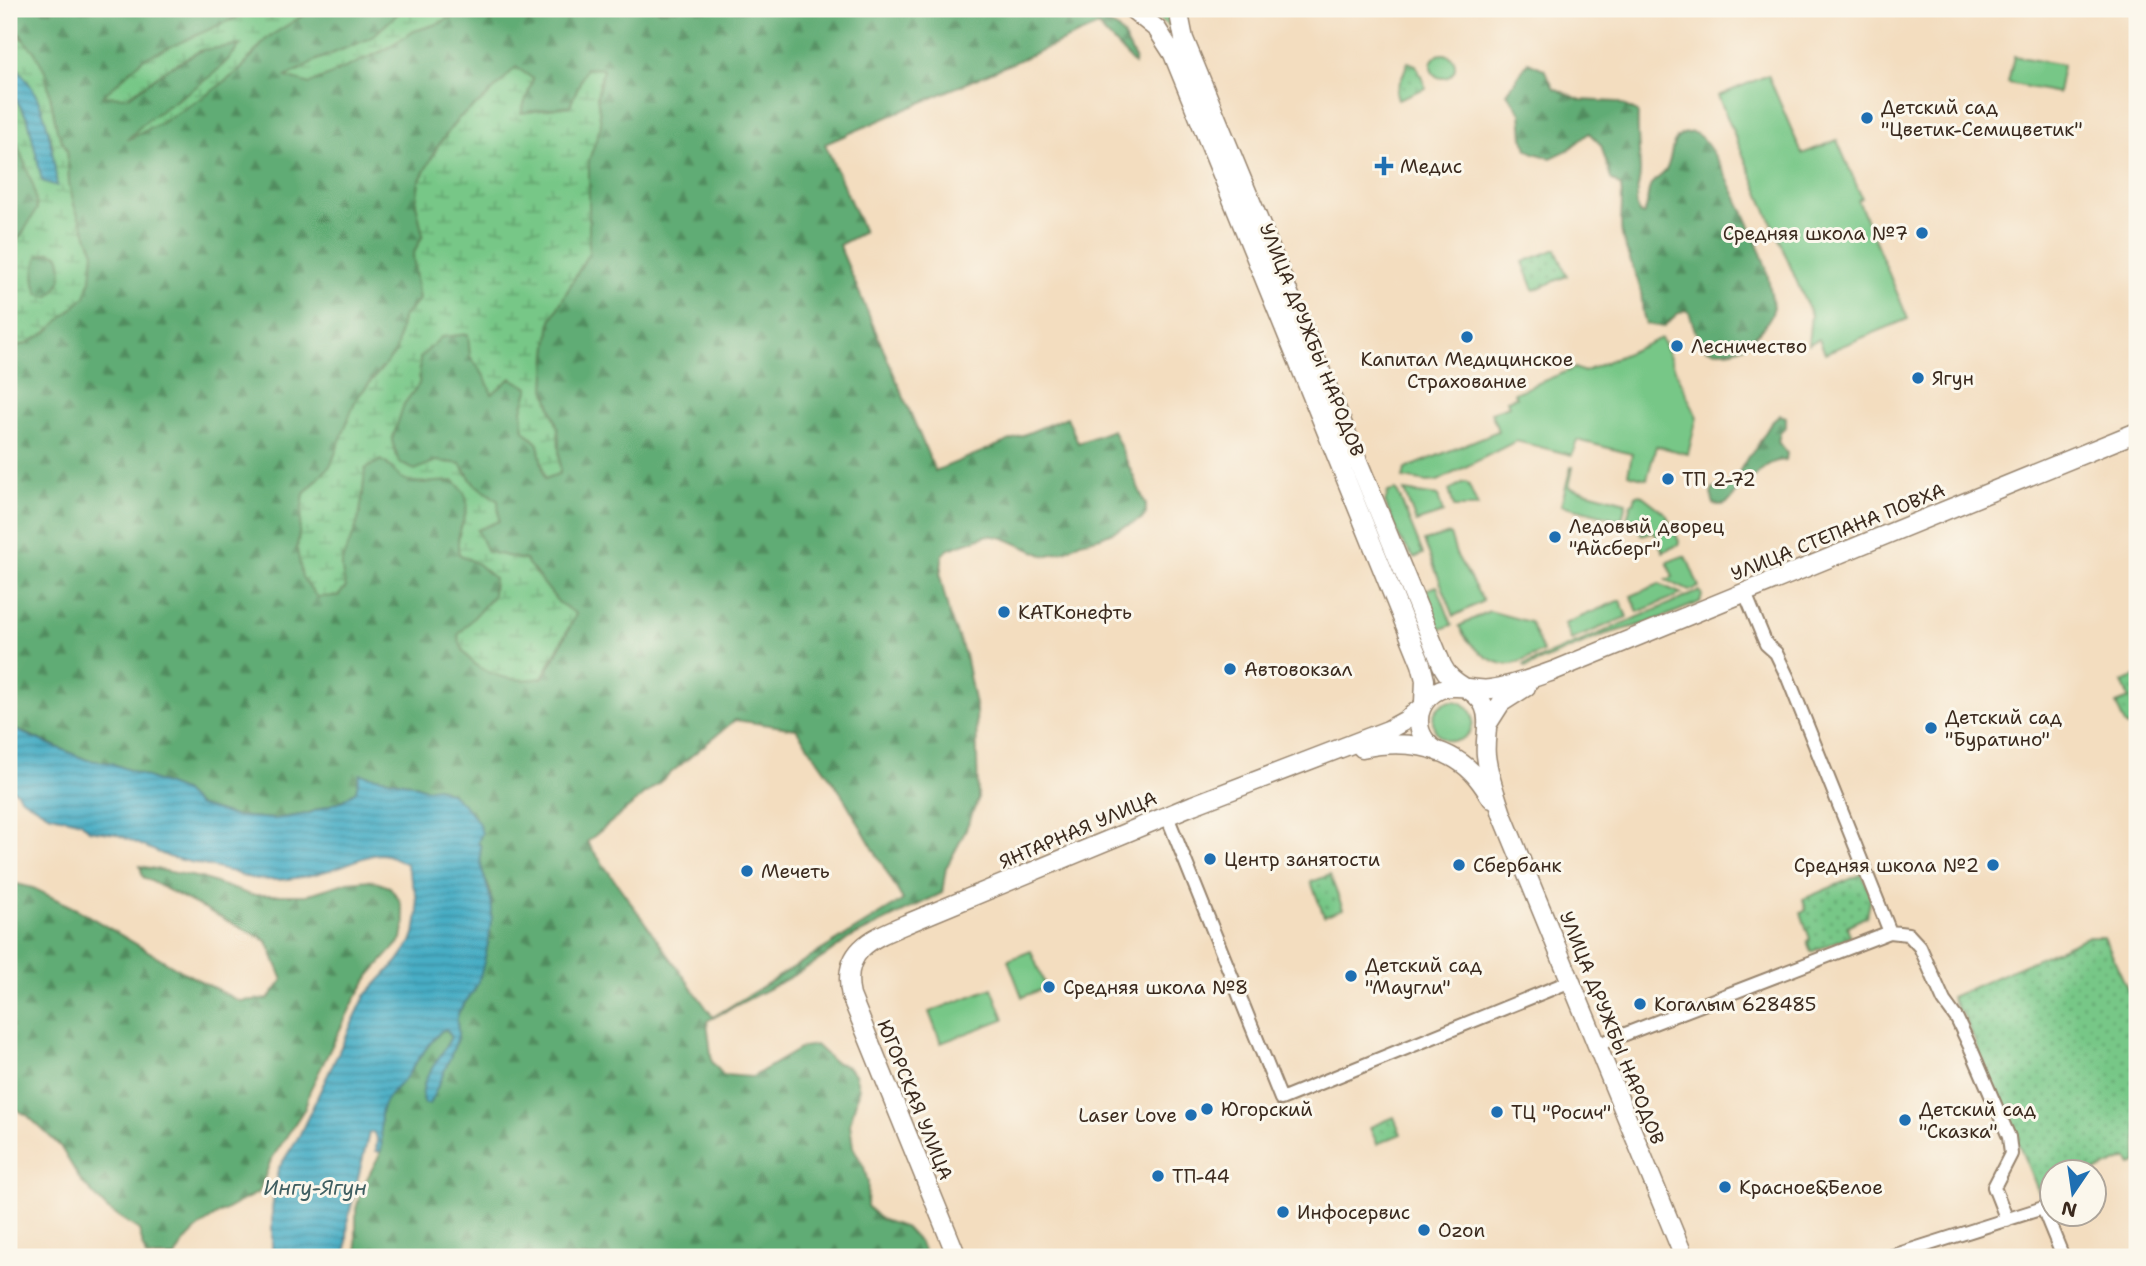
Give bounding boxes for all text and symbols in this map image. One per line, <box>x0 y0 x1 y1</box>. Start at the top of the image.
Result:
place label: Детский сад "Цветик-Семицветик" <box>1881 95 2083 142</box>
marker: Детский сад "Цветик-Семицветик" <box>1859 110 1875 126</box>
place label: Медис <box>1400 154 1462 179</box>
marker: Медис <box>1374 156 1394 176</box>
street label: УЛИЦА ДРУЖБЫ НАРОДОВ <box>1254 220 1370 460</box>
place label: Средняя школа №7 <box>1723 221 1908 246</box>
marker: Средняя школа №7 <box>1914 225 1930 241</box>
marker: Капитал Медицинское Страхование <box>1459 329 1475 345</box>
place label: Лесничество <box>1691 334 1807 359</box>
marker: Лесничество <box>1669 338 1685 354</box>
place label: Капитал Медицинское Страхование <box>1360 347 1574 394</box>
place label: Ягун <box>1932 366 1974 391</box>
marker: Ягун <box>1910 370 1926 386</box>
place label: ТП 2-72 <box>1682 467 1756 492</box>
marker: ТП 2-72 <box>1660 471 1676 487</box>
street label: УЛИЦА СТЕПАНА ПОВХА <box>1727 477 1949 586</box>
place label: Ледовый дворец "Айсберг" <box>1569 514 1725 561</box>
marker: Ледовый дворец "Айсберг" <box>1547 529 1563 545</box>
place label: КАТКонефть <box>1018 600 1132 625</box>
marker: КАТКонефть <box>996 604 1012 620</box>
place label: Автовокзал <box>1244 657 1353 682</box>
marker: Автовокзал <box>1222 661 1238 677</box>
place label: Детский сад "Буратино" <box>1945 705 2062 752</box>
marker: Детский сад "Буратино" <box>1923 720 1939 736</box>
street label: ЯНТАРНАЯ УЛИЦА <box>995 785 1161 875</box>
place label: Центр занятости <box>1224 847 1380 872</box>
marker: Центр занятости <box>1202 851 1218 867</box>
place label: Сбербанк <box>1473 853 1562 878</box>
place label: Средняя школа №2 <box>1794 853 1979 878</box>
marker: Сбербанк <box>1451 857 1467 873</box>
marker: Средняя школа №2 <box>1985 857 2001 873</box>
place label: Мечеть <box>761 859 830 884</box>
marker: Мечеть <box>739 863 755 879</box>
street label: УЛИЦА ДРУЖБЫ НАРОДОВ <box>1554 908 1670 1148</box>
place label: Детский сад "Маугли" <box>1365 953 1482 1000</box>
marker: Детский сад "Маугли" <box>1343 968 1359 984</box>
place label: Средняя школа №8 <box>1063 975 1248 1000</box>
marker: Средняя школа №8 <box>1041 979 1057 995</box>
place label: Когалым 628485 <box>1654 992 1816 1017</box>
marker: Когалым 628485 <box>1632 996 1648 1012</box>
street label: ЮГОРСКАЯ УЛИЦА <box>871 1016 959 1184</box>
place label: Югорский <box>1221 1097 1313 1122</box>
place label: Детский сад "Сказка" <box>1919 1097 2036 1144</box>
place label: ТЦ "Росич" <box>1511 1100 1611 1125</box>
marker: Югорский <box>1199 1101 1215 1117</box>
place label: Laser Love <box>1078 1103 1177 1128</box>
marker: ТЦ "Росич" <box>1489 1104 1505 1120</box>
marker: Laser Love <box>1183 1107 1199 1123</box>
marker: Детский сад "Сказка" <box>1897 1112 1913 1128</box>
north arrow <box>2038 1158 2108 1228</box>
place label: ТП-44 <box>1172 1164 1230 1189</box>
marker: ТП-44 <box>1150 1168 1166 1184</box>
water label: Ингу-Ягун <box>263 1174 367 1202</box>
place label: Красное&Белое <box>1739 1175 1883 1200</box>
marker: Красное&Белое <box>1717 1179 1733 1195</box>
text: N <box>2059 1195 2079 1223</box>
place label: Инфосервис <box>1297 1200 1410 1225</box>
marker: Инфосервис <box>1275 1204 1291 1220</box>
place label: Ozon <box>1438 1218 1485 1243</box>
marker: Ozon <box>1416 1222 1432 1238</box>

